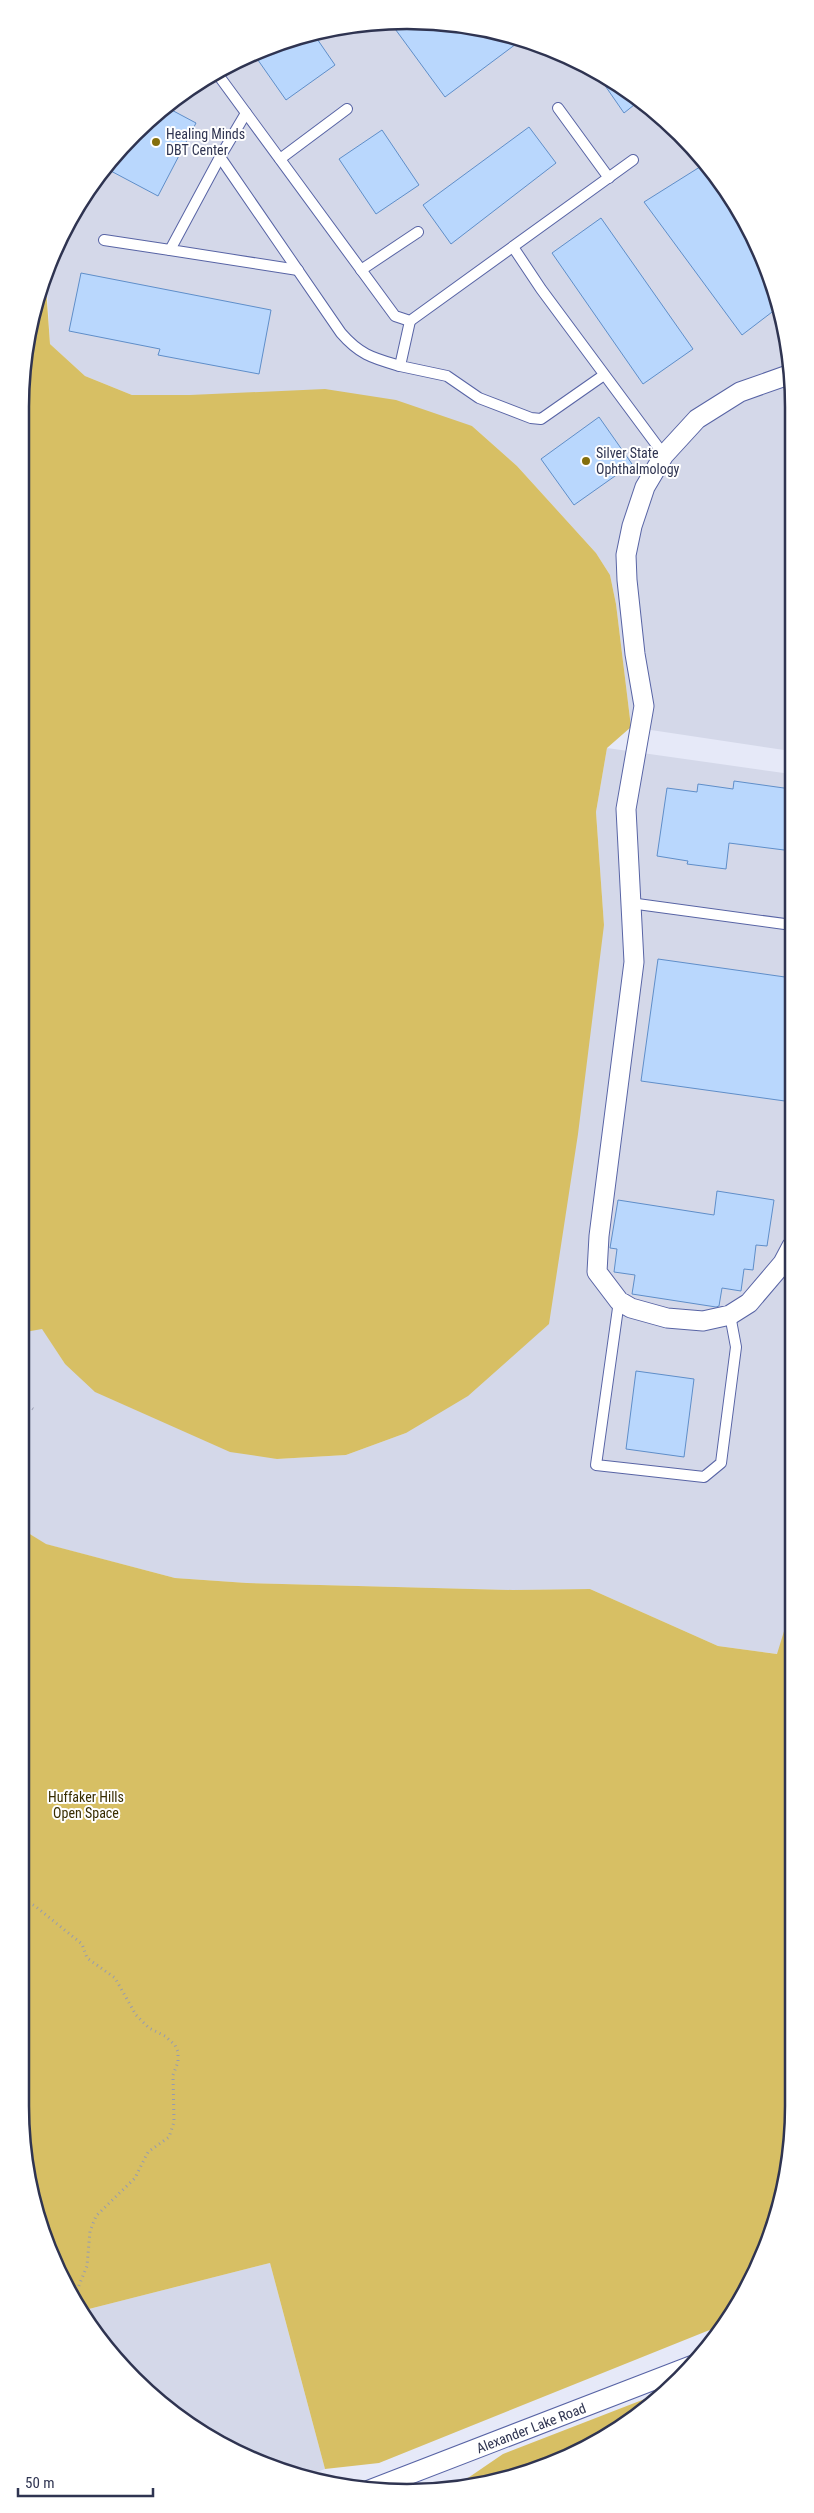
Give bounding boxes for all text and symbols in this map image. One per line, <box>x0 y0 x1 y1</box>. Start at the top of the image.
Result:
place label: Healing Minds DBT Center <box>166 126 245 158</box>
marker: Healing Minds DBT Center <box>150 136 162 148</box>
place label: Silver State Ophthalmology <box>596 445 680 477</box>
marker: Silver State Ophthalmology <box>580 455 592 467</box>
park label: Huffaker Hills Open Space <box>48 1789 124 1821</box>
street label: Alexander Lake Road <box>474 2400 588 2456</box>
scale bar <box>18 2466 152 2498</box>
text: 50 m <box>25 2474 55 2492</box>

